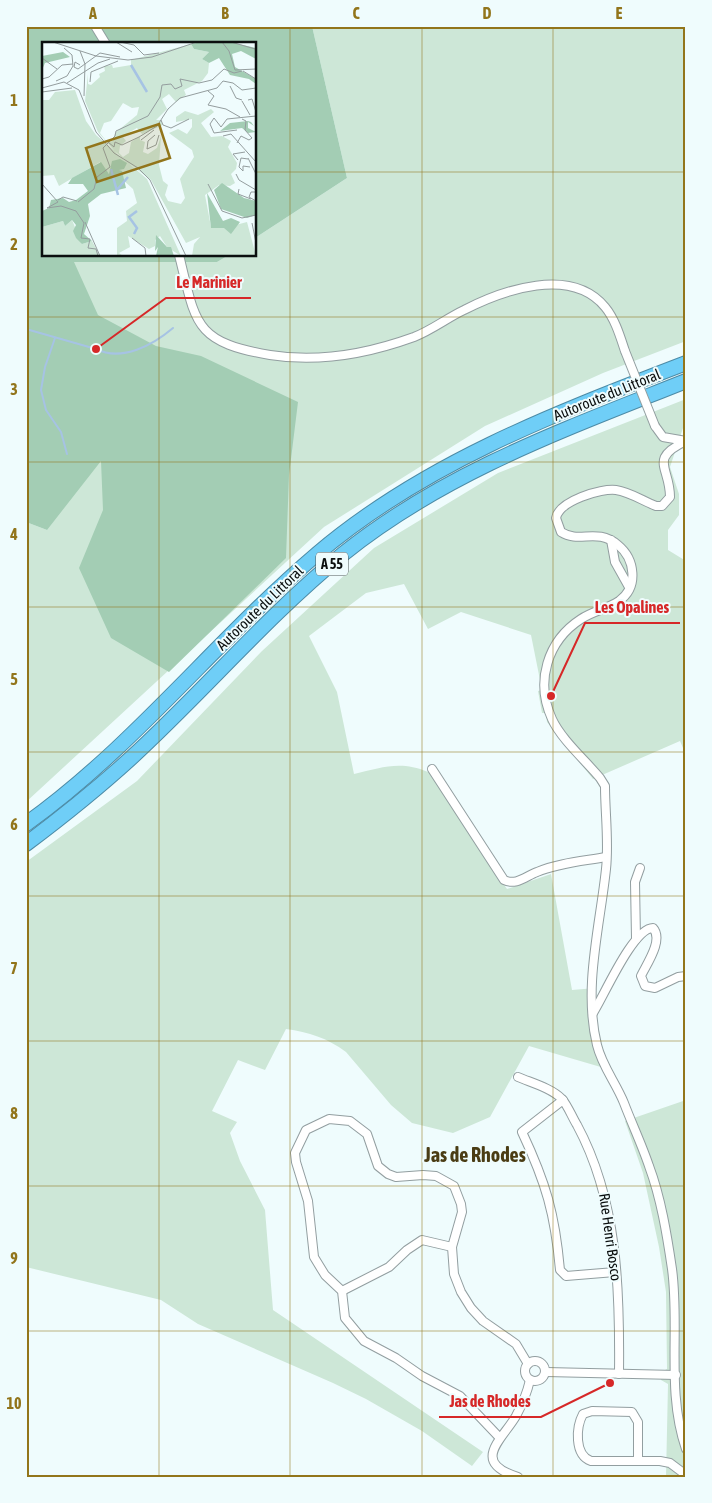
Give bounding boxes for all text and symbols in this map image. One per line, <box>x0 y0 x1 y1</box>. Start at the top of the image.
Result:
text: A <box>88 4 97 22</box>
text: B <box>221 4 229 22</box>
text: C <box>352 4 360 22</box>
text: D <box>483 4 492 22</box>
text: E <box>616 4 623 22</box>
inset map <box>42 42 256 256</box>
text: 1 <box>10 91 18 109</box>
text: 2 <box>10 235 18 253</box>
callout: Le Marinier <box>166 267 251 298</box>
text: Le Marinier <box>176 273 242 291</box>
street label: Autoroute du Littoral <box>551 365 663 424</box>
text: 3 <box>10 380 18 398</box>
text: 4 <box>9 525 18 543</box>
road number: A 55 <box>316 552 348 576</box>
street label: Autoroute du Littoral <box>213 562 307 653</box>
callout: Les Opalines <box>585 592 680 623</box>
text: Les Opalines <box>595 598 669 616</box>
text: 5 <box>10 670 18 688</box>
text: 6 <box>10 815 18 833</box>
text: 7 <box>10 959 18 977</box>
text: 8 <box>10 1104 18 1122</box>
district label: Jas de Rhodes <box>423 1143 526 1166</box>
street label: Rue Henri Bosco <box>596 1192 625 1282</box>
text: 9 <box>10 1249 18 1267</box>
callout: Jas de Rhodes <box>439 1386 541 1417</box>
text: Jas de Rhodes <box>448 1392 531 1410</box>
text: 10 <box>6 1394 22 1412</box>

